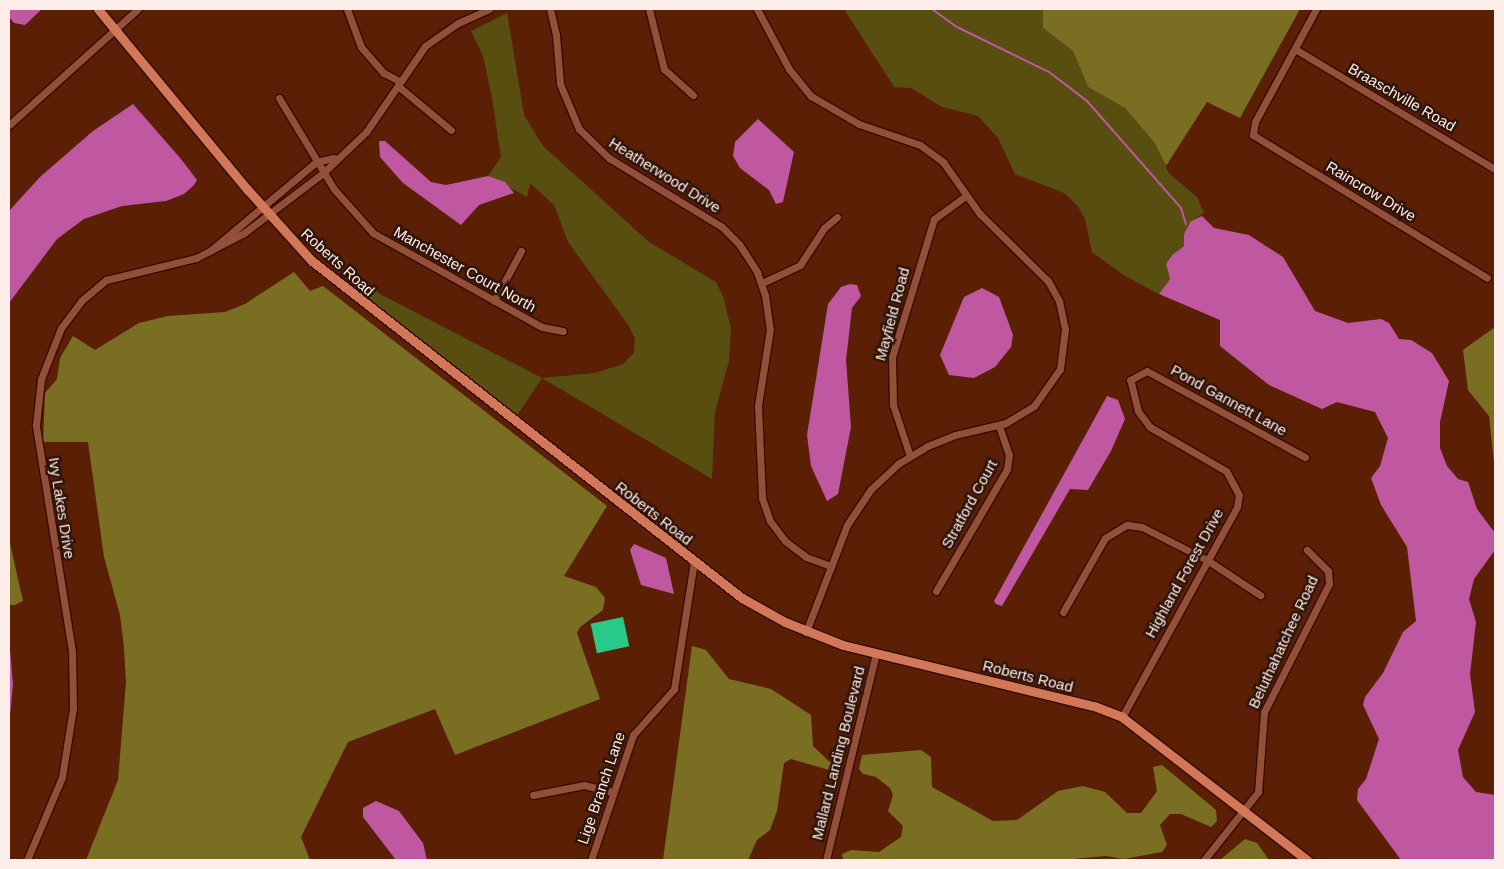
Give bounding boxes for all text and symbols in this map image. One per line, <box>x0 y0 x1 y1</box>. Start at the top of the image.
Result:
street label: Braaschville Road <box>1345 59 1459 135</box>
street label: Heatherwood Drive <box>606 133 724 217</box>
street label: Raincrow Drive <box>1323 157 1419 225</box>
street label: Manchester Court North <box>391 222 539 316</box>
street label: Roberts Road <box>298 224 378 300</box>
street label: Mayfield Road <box>871 265 913 363</box>
street label: Pond Gannett Lane <box>1168 361 1290 439</box>
street label: Ivy Lakes Drive <box>45 456 79 560</box>
street label: Stratford Court <box>937 457 1001 551</box>
street label: Roberts Road <box>612 477 696 549</box>
street label: Highland Forest Drive <box>1141 505 1227 641</box>
street label: Beluthahatchee Road <box>1244 573 1322 711</box>
street label: Roberts Road <box>981 656 1075 696</box>
street label: Mallard Landing Boulevard <box>808 664 868 842</box>
street label: Lige Branch Lane <box>573 729 629 847</box>

